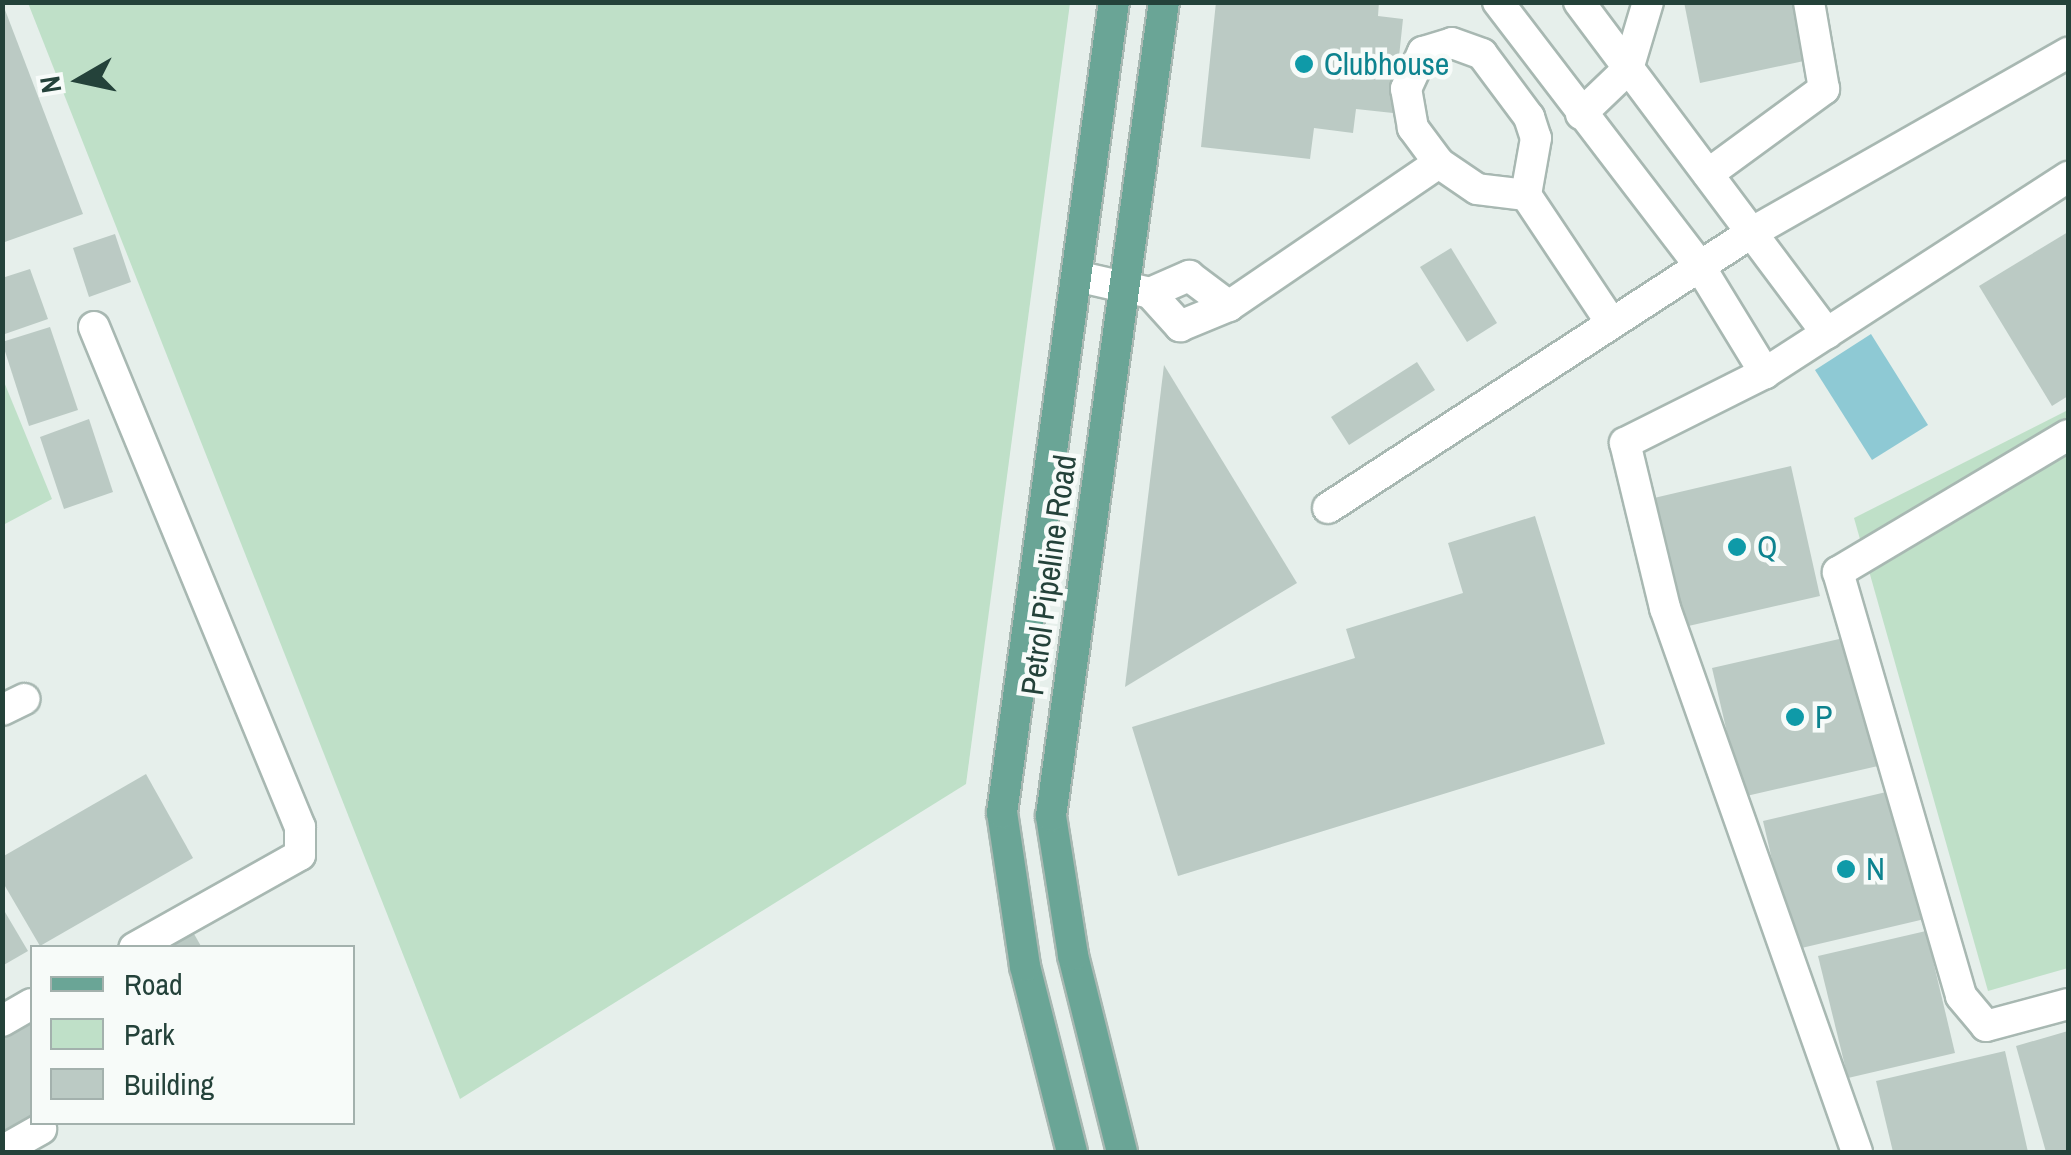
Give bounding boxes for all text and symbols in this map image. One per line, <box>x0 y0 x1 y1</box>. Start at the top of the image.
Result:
north arrow <box>30 30 130 130</box>
place label: Clubhouse <box>1324 45 1449 83</box>
marker: Clubhouse <box>1293 53 1315 75</box>
text: N <box>30 74 70 96</box>
street label: Petrol Pipeline Road <box>1013 452 1085 698</box>
place label: Q <box>1757 528 1777 566</box>
marker: Q <box>1726 536 1748 558</box>
place label: P <box>1815 698 1833 736</box>
marker: P <box>1784 706 1806 728</box>
place label: N <box>1866 850 1885 888</box>
marker: N <box>1835 858 1857 880</box>
legend <box>30 945 355 1125</box>
text: Road <box>124 964 183 1004</box>
text: Park <box>124 1014 175 1054</box>
text: Building <box>124 1064 214 1104</box>

